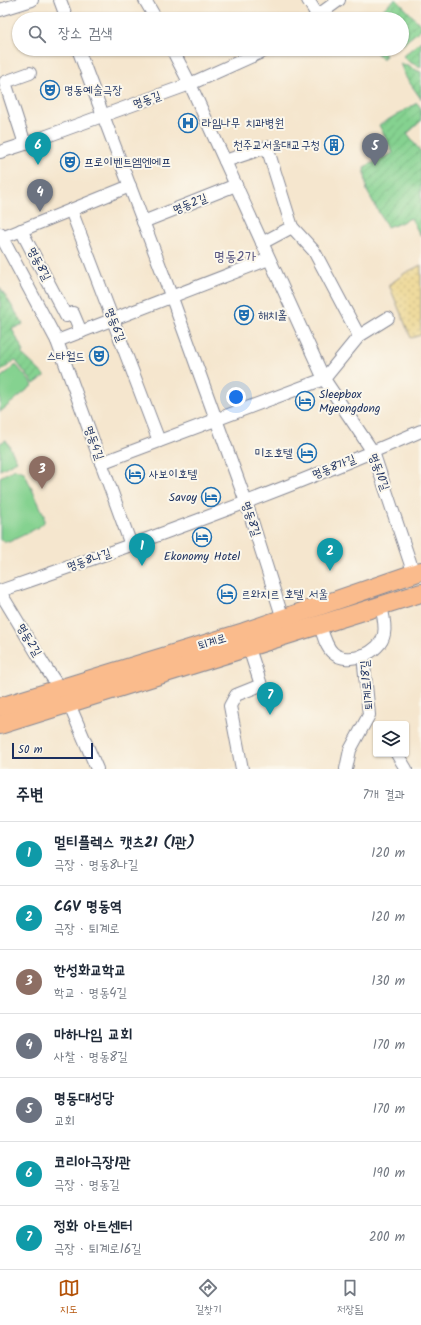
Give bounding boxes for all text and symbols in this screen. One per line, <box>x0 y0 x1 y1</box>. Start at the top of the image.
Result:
search box <box>12 12 409 56</box>
text: 장소 검색 <box>58 22 112 46</box>
icon: search <box>26 23 48 45</box>
theatre icon: 명동예술극장 <box>39 79 61 101</box>
place label: 명동예술극장 <box>64 81 122 100</box>
street label: 명동길 <box>130 86 164 114</box>
hospital icon: 라임나무 치과병원 <box>177 112 199 134</box>
place label: 라임나무 치과병원 <box>202 114 284 133</box>
pin: 6 <box>25 132 51 165</box>
pin: 5 <box>362 133 388 166</box>
building icon: 천주교서울대교구청 <box>323 134 345 156</box>
place label: 천주교서울대교구청 <box>233 136 320 155</box>
theatre icon: 프로이벤트엠엔에프 <box>59 151 81 173</box>
place label: 프로이벤트엠엔에프 <box>84 153 171 172</box>
pin: 4 <box>27 179 53 212</box>
street label: 명동2길 <box>170 188 211 220</box>
street label: 명동8길 <box>22 244 56 285</box>
district label: 명동2가 <box>214 246 257 268</box>
theatre icon: 해치홀 <box>233 304 255 326</box>
street label: 명동6길 <box>100 305 130 345</box>
place label: 해치홀 <box>258 306 287 325</box>
theatre icon: 스타월드 <box>88 345 110 367</box>
place label: 스타월드 <box>46 347 85 366</box>
place label: Sleepbox Myeongdong <box>319 385 381 418</box>
your location <box>226 387 246 407</box>
hotel icon: Sleepbox Myeongdong <box>294 390 316 412</box>
street label: 명동4길 <box>79 423 109 463</box>
hotel icon: 미조호텔 <box>296 442 318 464</box>
place label: 미조호텔 <box>254 444 293 463</box>
street label: 명동8가길 <box>309 449 359 484</box>
street label: 명동10길 <box>363 451 395 494</box>
pin: 3 <box>29 456 55 489</box>
hotel icon: 사보이호텔 <box>124 463 146 485</box>
place label: 사보이호텔 <box>149 465 198 484</box>
hotel icon: Savoy <box>200 486 222 508</box>
place label: Savoy <box>169 488 197 507</box>
street label: 명동8길 <box>236 499 266 539</box>
hotel icon: Ekonomy Hotel <box>191 526 213 548</box>
pin: 1 <box>129 533 155 566</box>
pin: 2 <box>317 538 343 571</box>
street label: 명동8나길 <box>64 543 114 576</box>
place label: Ekonomy Hotel <box>164 547 240 566</box>
hotel icon: 르와지르 호텔 서울 <box>216 583 238 605</box>
place label: 르와지르 호텔 서울 <box>241 585 328 604</box>
street label: 명동2길 <box>12 620 47 661</box>
street label: 퇴계로 <box>195 629 229 655</box>
street label: 퇴계로18길 <box>355 659 379 711</box>
pin: 7 <box>257 682 283 715</box>
map controls <box>373 721 409 757</box>
button: layers <box>373 721 409 757</box>
scale bar <box>12 741 93 760</box>
text: 50 m <box>18 741 43 759</box>
text: 주변 <box>16 782 43 809</box>
text: 7개 결과 <box>362 785 405 806</box>
text: 멀티플렉스 캣츠21 (1관) <box>54 831 195 855</box>
text: 1 <box>27 843 31 864</box>
text: 120 m <box>371 843 405 864</box>
text: 극장 · 명동8나길 <box>54 855 138 876</box>
text: CGV 명동역 <box>54 895 122 919</box>
text: 2 <box>25 907 33 928</box>
text: 120 m <box>371 907 405 928</box>
text: 극장 · 퇴계로 <box>54 919 120 940</box>
text: 한성화교학교 <box>54 959 126 983</box>
text: 3 <box>25 971 33 992</box>
text: 130 m <box>371 971 405 992</box>
text: 학교 · 명동4길 <box>54 983 127 1004</box>
text: 마하나임 교회 <box>54 1023 132 1047</box>
text: 4 <box>25 1035 33 1056</box>
text: 170 m <box>373 1035 405 1056</box>
text: 사찰 · 명동8길 <box>54 1047 128 1068</box>
text: 명동대성당 <box>54 1087 114 1111</box>
text: 5 <box>26 1099 32 1120</box>
text: 170 m <box>373 1099 405 1120</box>
text: 교회 <box>54 1111 75 1132</box>
text: 코리아극장1관 <box>54 1151 131 1175</box>
text: 6 <box>25 1163 33 1184</box>
text: 190 m <box>373 1163 405 1184</box>
text: 극장 · 명동길 <box>54 1175 120 1196</box>
text: 정화 아트센터 <box>54 1215 132 1239</box>
text: 7 <box>26 1227 32 1248</box>
text: 200 m <box>369 1227 405 1248</box>
text: 극장 · 퇴계로16길 <box>54 1239 142 1260</box>
tab: 지도 <box>58 1277 80 1319</box>
tab: 길찾기 <box>195 1277 221 1319</box>
tab: 저장됨 <box>337 1277 363 1319</box>

